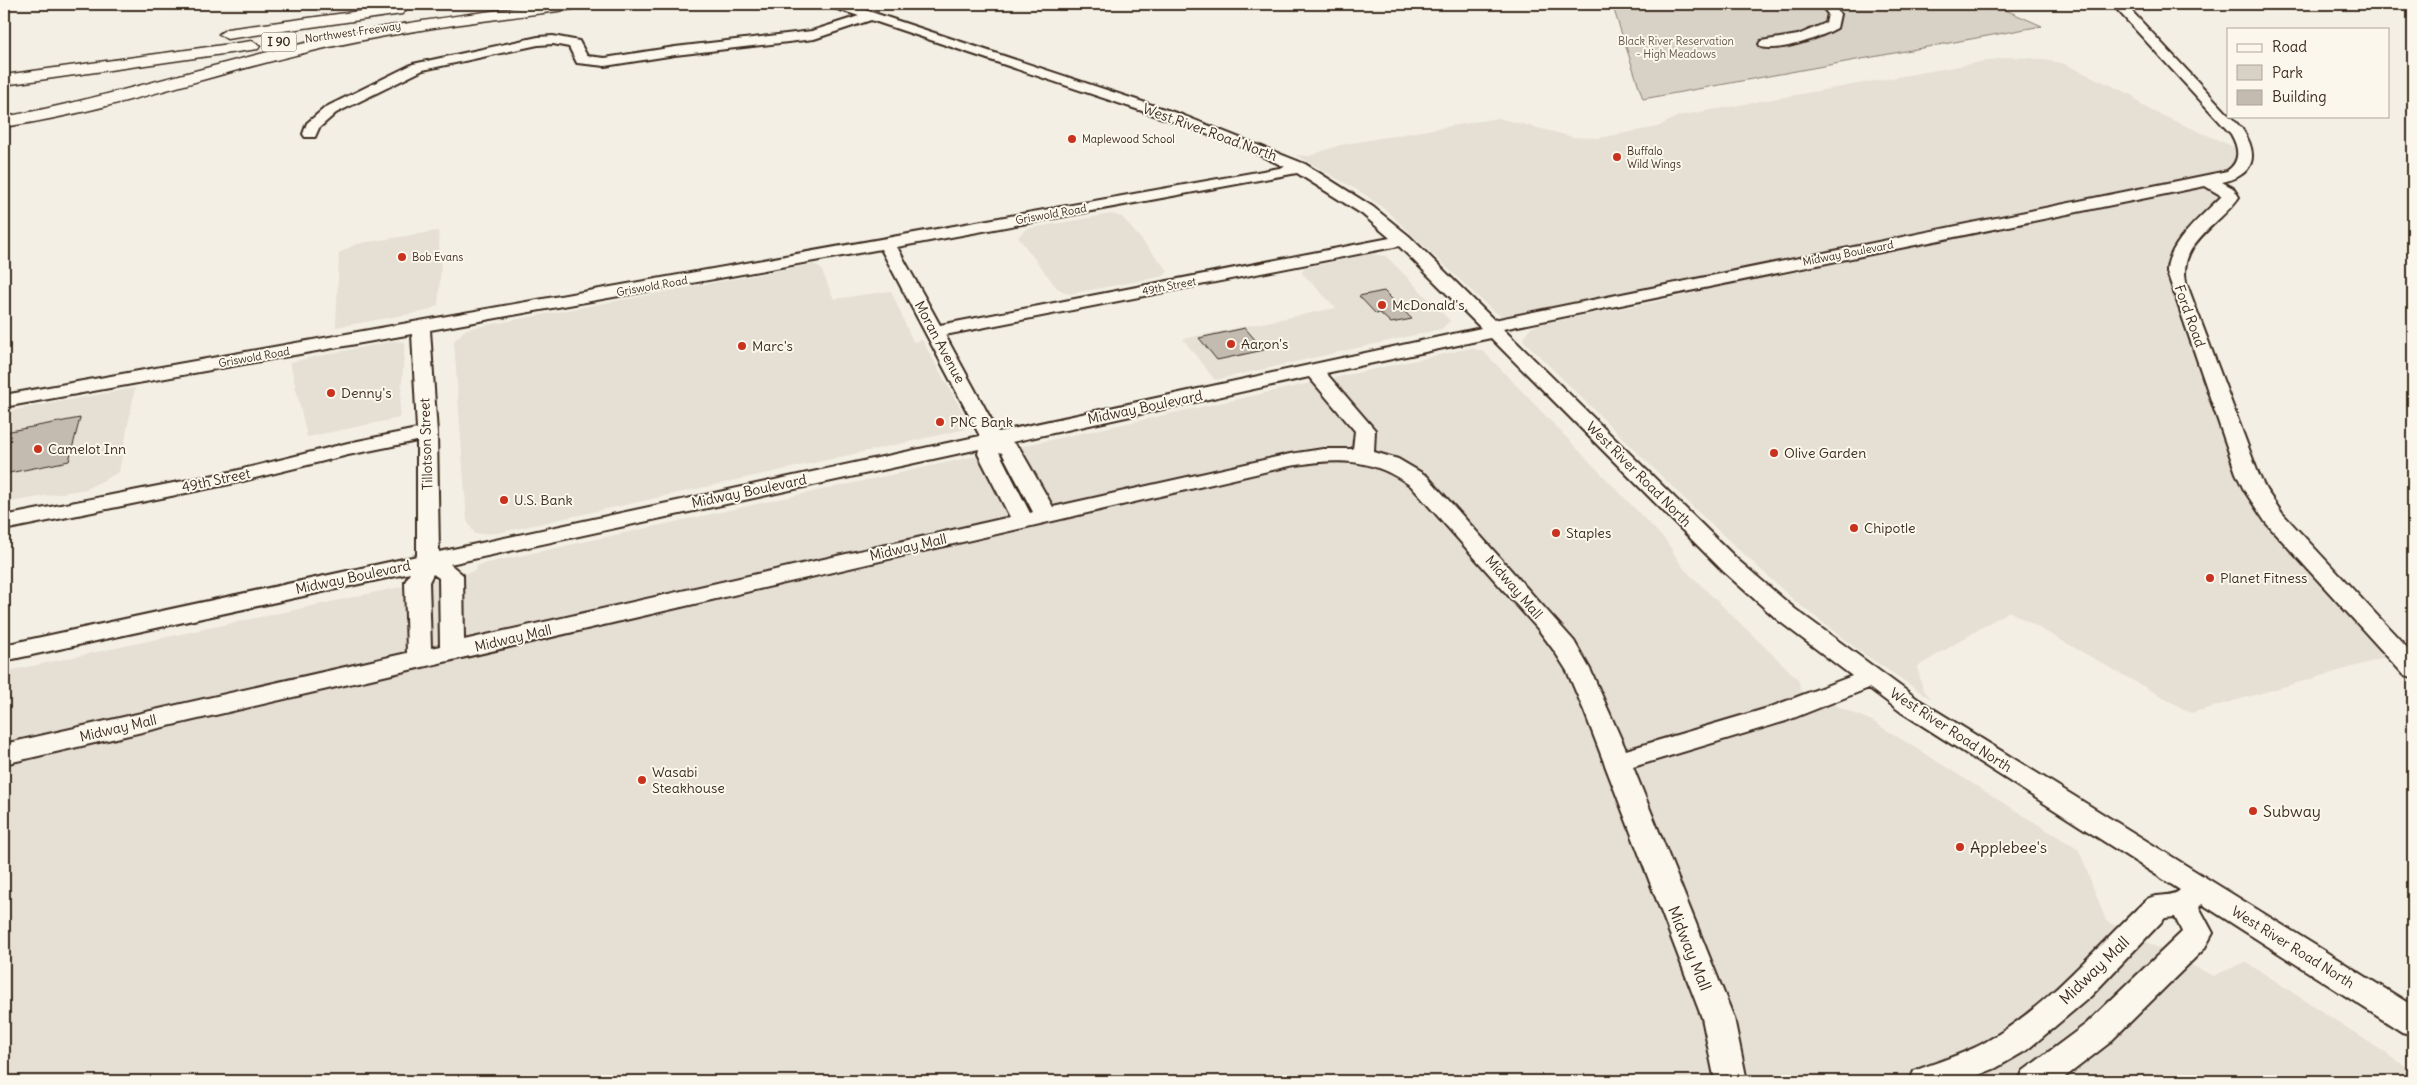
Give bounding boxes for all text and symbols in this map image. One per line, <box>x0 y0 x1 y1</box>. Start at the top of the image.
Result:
street label: Northwest Freeway <box>304 18 402 46</box>
legend <box>2227 28 2390 118</box>
road number: I 90 <box>262 32 296 52</box>
park label: Black River Reservation - High Meadows <box>1618 34 1734 61</box>
text: Road <box>2272 37 2307 56</box>
text: Park <box>2272 63 2303 82</box>
text: Building <box>2272 87 2327 106</box>
street label: West River Road North <box>1140 99 1280 165</box>
place label: Maplewood School <box>1082 132 1175 146</box>
marker: Maplewood School <box>1066 133 1078 145</box>
place label: Buffalo Wild Wings <box>1627 144 1681 171</box>
marker: Buffalo Wild Wings <box>1611 151 1623 163</box>
street label: Griswold Road <box>1014 201 1088 227</box>
street label: Midway Boulevard <box>1801 237 1895 269</box>
place label: Bob Evans <box>412 250 463 264</box>
marker: Bob Evans <box>396 251 408 263</box>
street label: Griswold Road <box>615 273 689 299</box>
street label: 49th Street <box>1141 274 1197 298</box>
street label: Ford Road <box>2170 282 2210 350</box>
place label: McDonald's <box>1392 296 1465 314</box>
street label: Moran Avenue <box>911 298 969 386</box>
marker: McDonald's <box>1376 299 1388 311</box>
place label: Aaron's <box>1241 335 1288 353</box>
place label: Marc's <box>752 337 793 355</box>
marker: Aaron's <box>1225 338 1237 350</box>
marker: Marc's <box>736 340 748 352</box>
street label: Griswold Road <box>217 344 291 370</box>
place label: Denny's <box>341 384 392 402</box>
street label: Midway Boulevard <box>1086 386 1204 428</box>
marker: Denny's <box>325 387 337 399</box>
street label: Tillotson Street <box>415 397 437 490</box>
place label: PNC Bank <box>950 413 1013 431</box>
marker: PNC Bank <box>934 416 946 428</box>
street label: West River Road North <box>1583 418 1695 530</box>
place label: Camelot Inn <box>48 440 126 458</box>
marker: Camelot Inn <box>32 443 44 455</box>
place label: Olive Garden <box>1784 444 1866 462</box>
marker: Olive Garden <box>1768 447 1780 459</box>
street label: 49th Street <box>180 464 252 496</box>
street label: Midway Boulevard <box>690 470 808 512</box>
place label: U.S. Bank <box>514 491 573 509</box>
marker: U.S. Bank <box>498 494 510 506</box>
place label: Chipotle <box>1864 519 1916 537</box>
marker: Chipotle <box>1848 522 1860 534</box>
place label: Staples <box>1566 524 1611 542</box>
marker: Staples <box>1550 527 1562 539</box>
street label: Midway Mall <box>868 529 948 565</box>
street label: Midway Mall <box>1481 552 1547 622</box>
street label: Midway Boulevard <box>294 556 412 598</box>
place label: Planet Fitness <box>2220 569 2307 587</box>
marker: Planet Fitness <box>2204 572 2216 584</box>
street label: Midway Mall <box>473 620 553 656</box>
street label: West River Road North <box>1887 684 2015 776</box>
street label: Midway Mall <box>78 710 158 746</box>
place label: Wasabi Steakhouse <box>652 763 725 797</box>
marker: Wasabi Steakhouse <box>636 774 648 786</box>
place label: Subway <box>2263 801 2321 821</box>
marker: Subway <box>2247 805 2259 817</box>
place label: Applebee's <box>1970 837 2047 857</box>
marker: Applebee's <box>1954 841 1966 853</box>
street label: West River Road North <box>2228 902 2358 992</box>
street label: Midway Mall <box>1664 903 1716 993</box>
street label: Midway Mall <box>2055 932 2133 1008</box>

